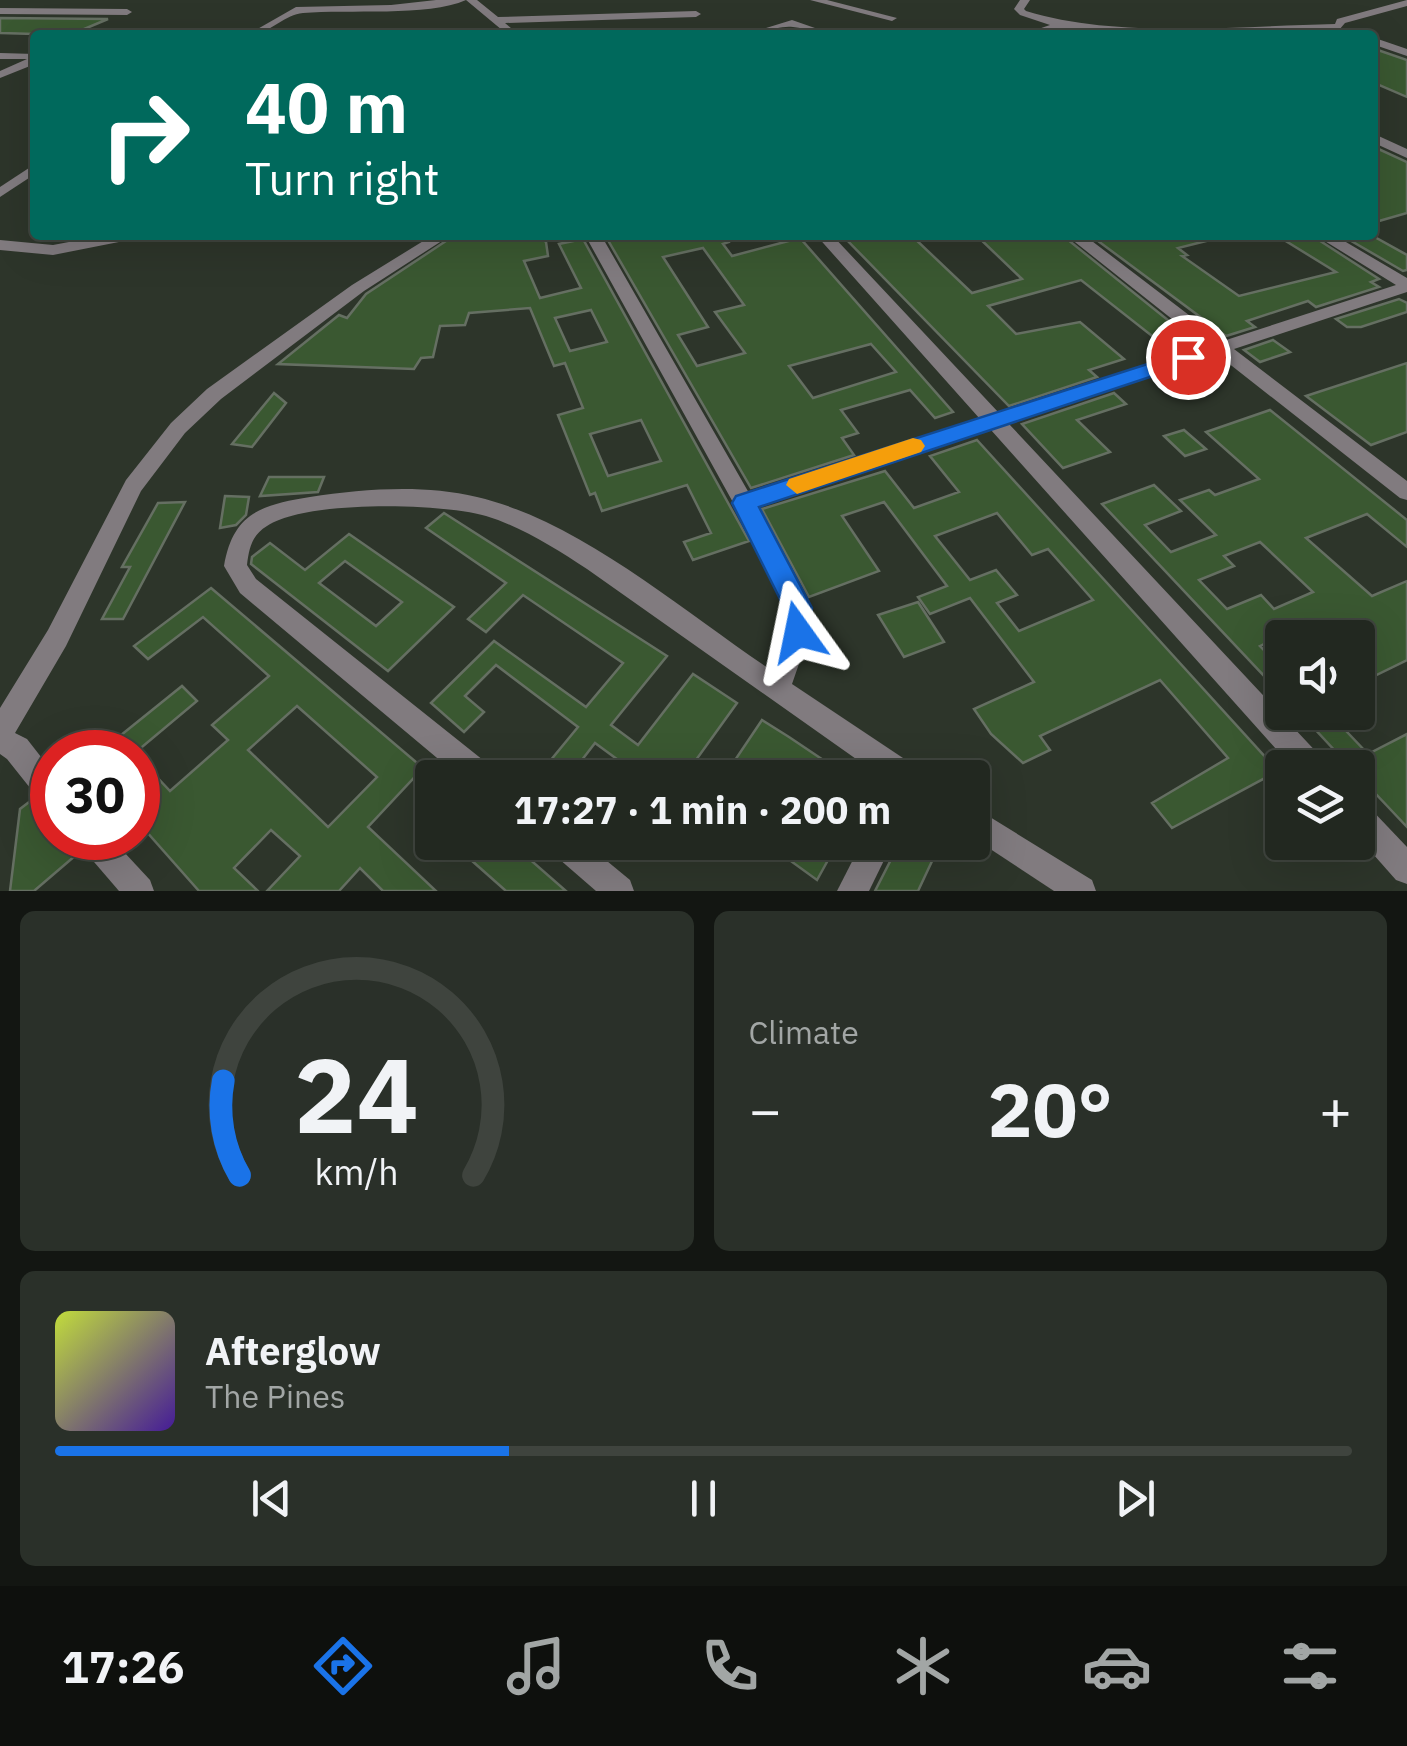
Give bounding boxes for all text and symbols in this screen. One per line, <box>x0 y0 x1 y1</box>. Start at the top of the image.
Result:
text: 40 m <box>245 61 408 152</box>
icon: right <box>80 70 210 200</box>
text: Turn right <box>245 149 440 207</box>
pin <box>1146 315 1231 400</box>
icon: arrive <box>1161 330 1216 385</box>
position arrow <box>746 580 850 684</box>
map controls <box>1265 620 1375 860</box>
button: sound <box>1265 620 1375 730</box>
speed limit sign: 30 <box>30 730 160 860</box>
button: layers <box>1265 750 1375 860</box>
text: 17:27 · 1 min · 200 m <box>514 785 891 834</box>
text: Climate <box>749 1011 859 1053</box>
text: 24 <box>294 1026 419 1162</box>
text: 20° <box>988 1060 1113 1158</box>
text: − <box>749 1074 782 1145</box>
text: + <box>1319 1074 1352 1145</box>
text: km/h <box>315 1148 399 1195</box>
text: Afterglow <box>205 1326 381 1375</box>
text: The Pines <box>205 1375 345 1417</box>
icon: previous <box>244 1471 299 1526</box>
icon: pause <box>676 1471 731 1526</box>
icon: next <box>1108 1471 1163 1526</box>
icon: directions <box>308 1631 378 1701</box>
icon: music <box>501 1631 571 1701</box>
icon: phone <box>695 1631 765 1701</box>
icon: climate <box>888 1631 958 1701</box>
icon: car <box>1082 1631 1152 1701</box>
icon: filters <box>1275 1631 1345 1701</box>
text: 17:26 <box>62 1637 185 1695</box>

